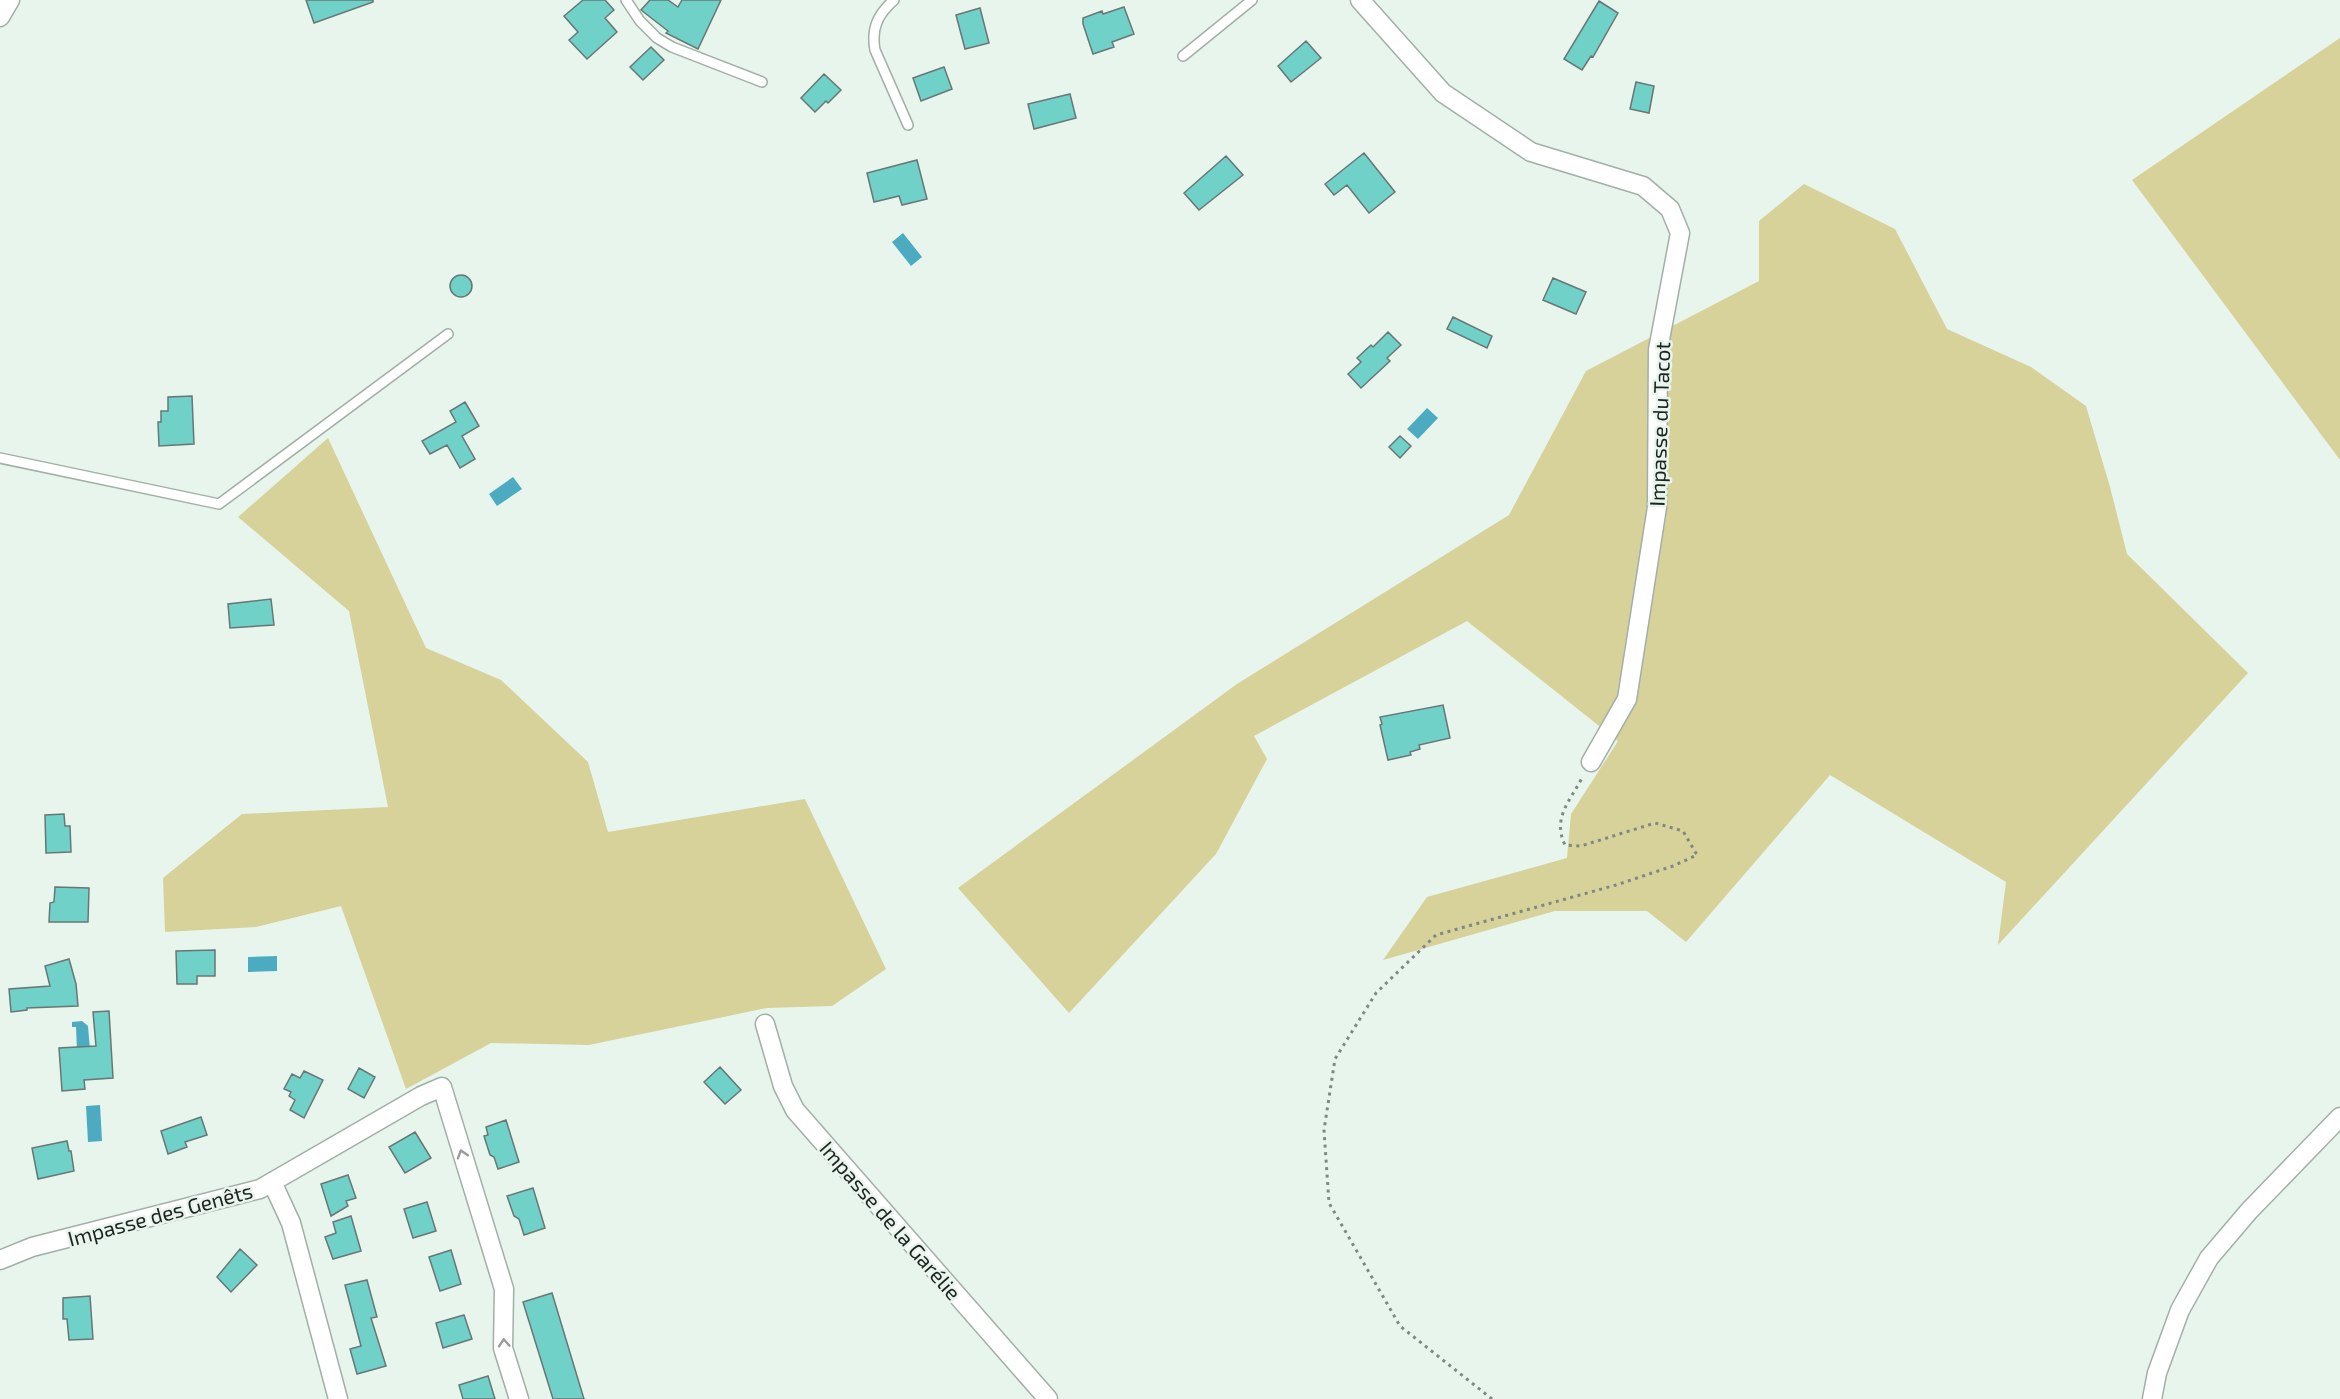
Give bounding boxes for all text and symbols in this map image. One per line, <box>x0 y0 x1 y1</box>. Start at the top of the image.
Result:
street label: Impasse du Tacot <box>1644 341 1674 507</box>
street label: Impasse de la Garélie <box>815 1135 967 1305</box>
one-way arrow <box>457 1149 470 1160</box>
street label: Impasse des Genêts <box>65 1177 255 1251</box>
one-way arrow <box>498 1338 511 1347</box>

